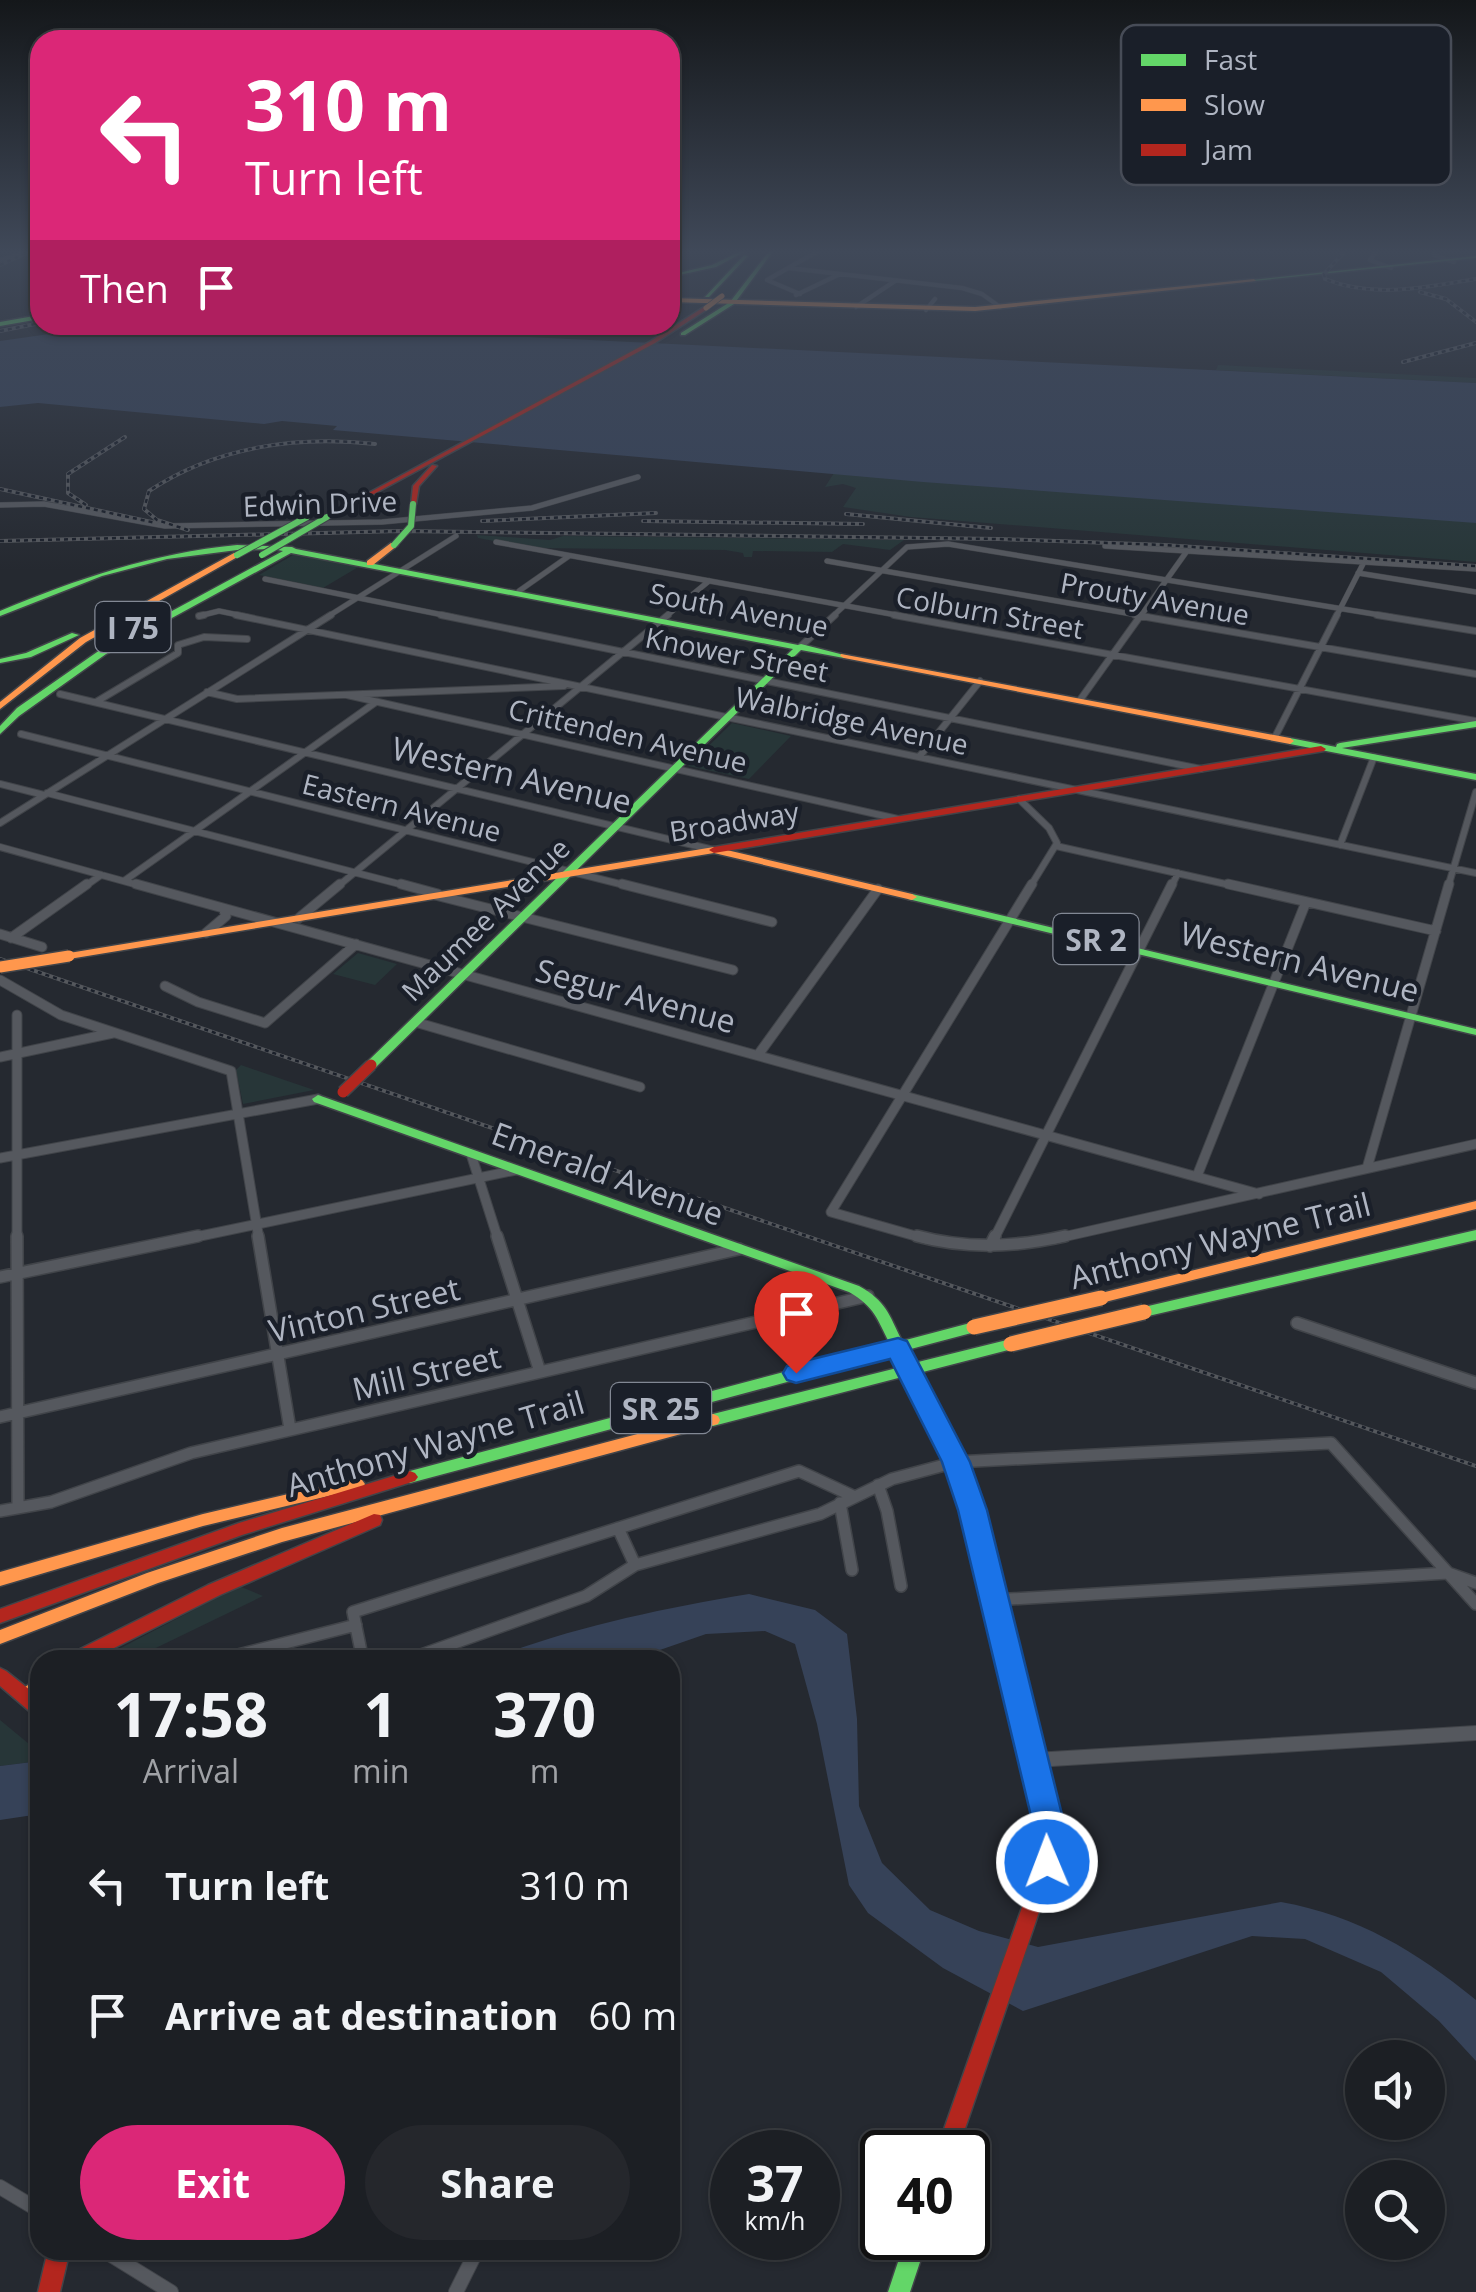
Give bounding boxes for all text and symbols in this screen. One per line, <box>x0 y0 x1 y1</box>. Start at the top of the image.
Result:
legend <box>1121 25 1451 185</box>
text: Fast <box>1204 40 1257 78</box>
text: 310 m <box>245 56 452 152</box>
icon: left <box>80 70 210 200</box>
text: Slow <box>1204 85 1265 123</box>
text: Jam <box>1201 130 1253 168</box>
text: Turn left <box>245 147 423 208</box>
icon: arrive <box>189 260 244 315</box>
text: Then <box>80 262 169 314</box>
street label: Edwin Drive <box>242 481 398 525</box>
street label: Prouty Avenue <box>1058 563 1252 633</box>
street label: South Avenue <box>646 573 832 645</box>
street label: Colburn Street <box>893 577 1087 647</box>
road number: I 75 <box>96 602 170 652</box>
street label: Knower Street <box>642 618 832 690</box>
street label: Walbridge Avenue <box>732 677 972 763</box>
street label: Crittenden Avenue <box>505 689 751 781</box>
street label: Western Avenue <box>388 726 636 822</box>
street label: Eastern Avenue <box>299 764 505 850</box>
street label: Broadway <box>667 792 802 850</box>
street label: Maumee Avenue <box>393 829 577 1009</box>
street label: Western Avenue <box>1176 911 1424 1011</box>
road number: SR 2 <box>1054 914 1138 964</box>
street label: Segur Avenue <box>531 948 741 1042</box>
street label: Emerald Avenue <box>486 1111 730 1235</box>
street label: Anthony Wayne Trail <box>1065 1182 1375 1298</box>
street label: Vinton Street <box>264 1266 464 1352</box>
pin <box>754 1271 839 1374</box>
icon: arrive <box>769 1286 824 1341</box>
street label: Mill Street <box>348 1334 504 1410</box>
street label: Anthony Wayne Trail <box>281 1380 589 1506</box>
road number: SR 25 <box>611 1383 711 1433</box>
text: 17:58 <box>114 1673 268 1755</box>
text: 1 <box>364 1673 398 1755</box>
text: 370 <box>493 1673 596 1755</box>
text: Arrival <box>143 1749 239 1792</box>
text: min <box>352 1749 409 1792</box>
text: m <box>530 1749 559 1792</box>
position arrow <box>995 1810 1099 1914</box>
icon: left <box>80 1858 135 1913</box>
text: Turn left <box>165 1859 329 1911</box>
text: 310 m <box>520 1859 630 1911</box>
icon: arrive <box>80 1988 135 2043</box>
text: Arrive at destination <box>165 1989 559 2041</box>
text: 60 m <box>589 1989 677 2041</box>
map controls <box>1345 2040 1445 2260</box>
button: sound <box>1345 2040 1445 2140</box>
button: Exit <box>80 2125 345 2240</box>
button: Share <box>365 2125 630 2240</box>
speed limit sign: 40 <box>860 2130 990 2260</box>
text: 37 <box>746 2149 804 2217</box>
button: search <box>1345 2160 1445 2260</box>
text: km/h <box>745 2203 805 2237</box>

